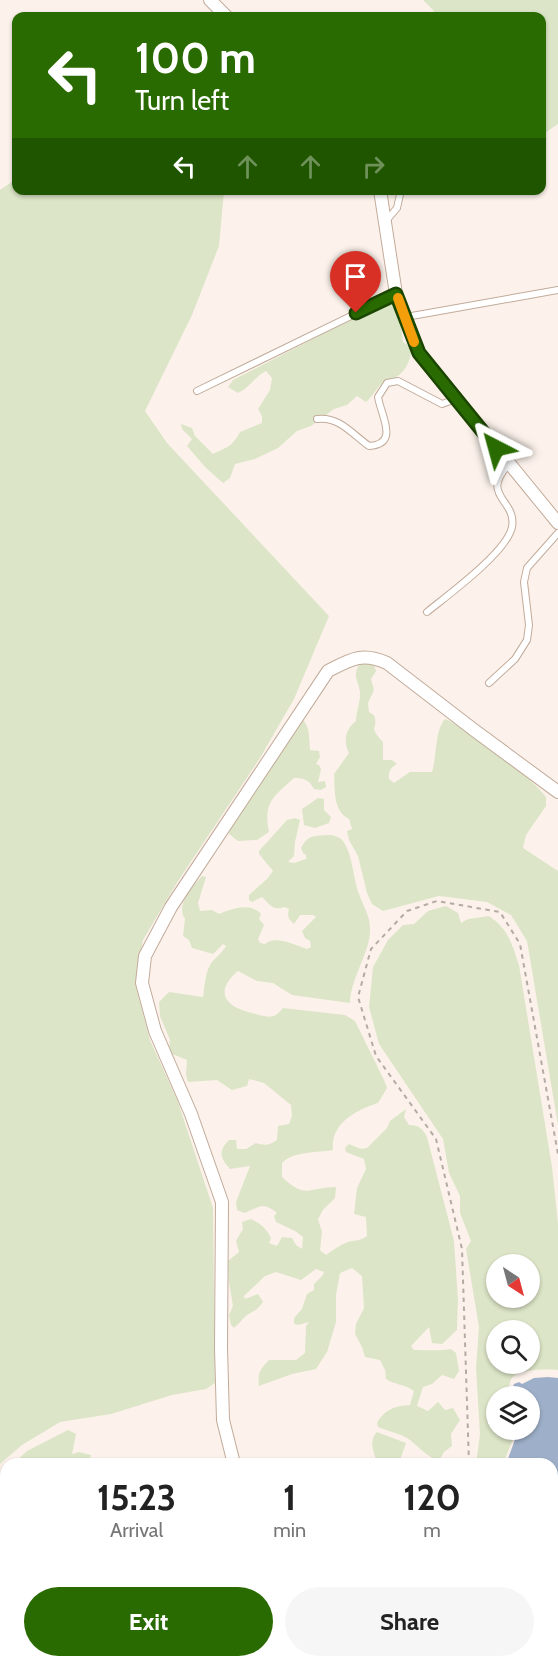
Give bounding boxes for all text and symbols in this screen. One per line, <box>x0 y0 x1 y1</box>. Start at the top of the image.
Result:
text: 100 m <box>135 32 256 84</box>
icon: left <box>36 36 114 114</box>
text: Turn left <box>135 84 229 117</box>
icon: left <box>168 150 201 183</box>
icon: ahead <box>231 150 264 183</box>
icon: ahead <box>294 150 327 183</box>
icon: right <box>357 150 390 183</box>
pin <box>330 251 381 313</box>
icon: arrive <box>339 260 372 293</box>
position arrow <box>464 416 528 480</box>
north arrow <box>486 1254 540 1308</box>
map controls <box>486 1254 540 1440</box>
button: search <box>486 1320 540 1374</box>
button: layers <box>486 1386 540 1440</box>
text: 15:23 <box>97 1475 176 1519</box>
text: 1 <box>283 1475 296 1519</box>
text: 120 <box>403 1475 461 1519</box>
text: Arrival <box>110 1518 163 1542</box>
text: min <box>273 1518 306 1542</box>
text: m <box>423 1518 441 1542</box>
button: Exit <box>24 1587 273 1656</box>
button: Share <box>285 1587 534 1656</box>

